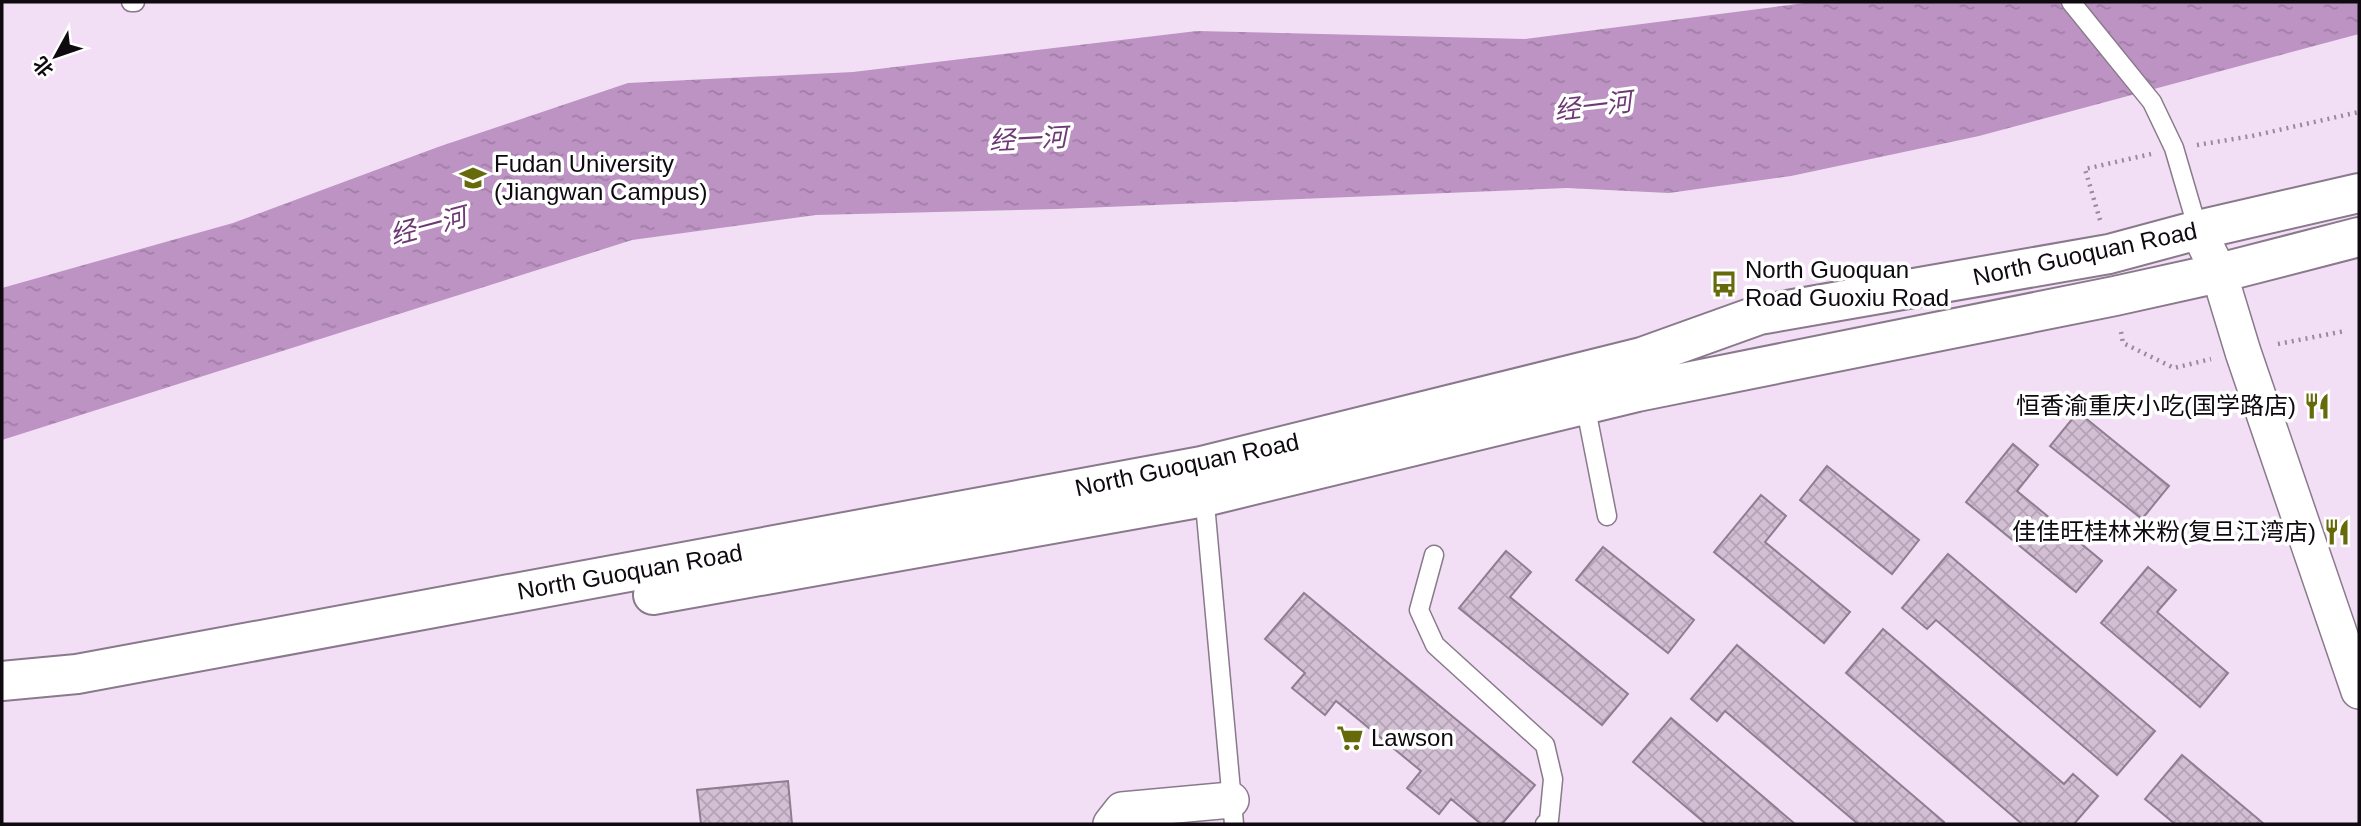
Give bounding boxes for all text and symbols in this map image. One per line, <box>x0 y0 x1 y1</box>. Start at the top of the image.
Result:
north arrow <box>21 21 91 91</box>
text: 北 <box>29 53 58 81</box>
water label: 经一河 <box>1552 86 1638 126</box>
water label: 经一河 <box>988 122 1073 156</box>
place label: Fudan University (Jiangwan Campus) <box>494 150 707 205</box>
school or university icon: Fudan University (Jiangwan Campus) <box>458 163 488 193</box>
water label: 经一河 <box>386 200 474 251</box>
street label: North Guoquan Road <box>1971 217 2199 290</box>
place label: North Guoquan Road Guoxiu Road <box>1745 256 1949 311</box>
bus stop icon: North Guoquan Road Guoxiu Road <box>1709 269 1739 299</box>
restaurant icon: 恒香渝重庆小吃(国学路店) <box>2302 391 2332 421</box>
place label: 恒香渝重庆小吃(国学路店) <box>2016 392 2296 419</box>
street label: North Guoquan Road <box>1073 428 1301 501</box>
restaurant icon: 佳佳旺桂林米粉(复旦江湾店) <box>2322 517 2352 547</box>
place label: 佳佳旺桂林米粉(复旦江湾店) <box>2012 518 2316 545</box>
street label: North Guoquan Road <box>515 538 745 605</box>
supermarket icon: Lawson <box>1335 723 1365 753</box>
place label: Lawson <box>1371 724 1454 751</box>

